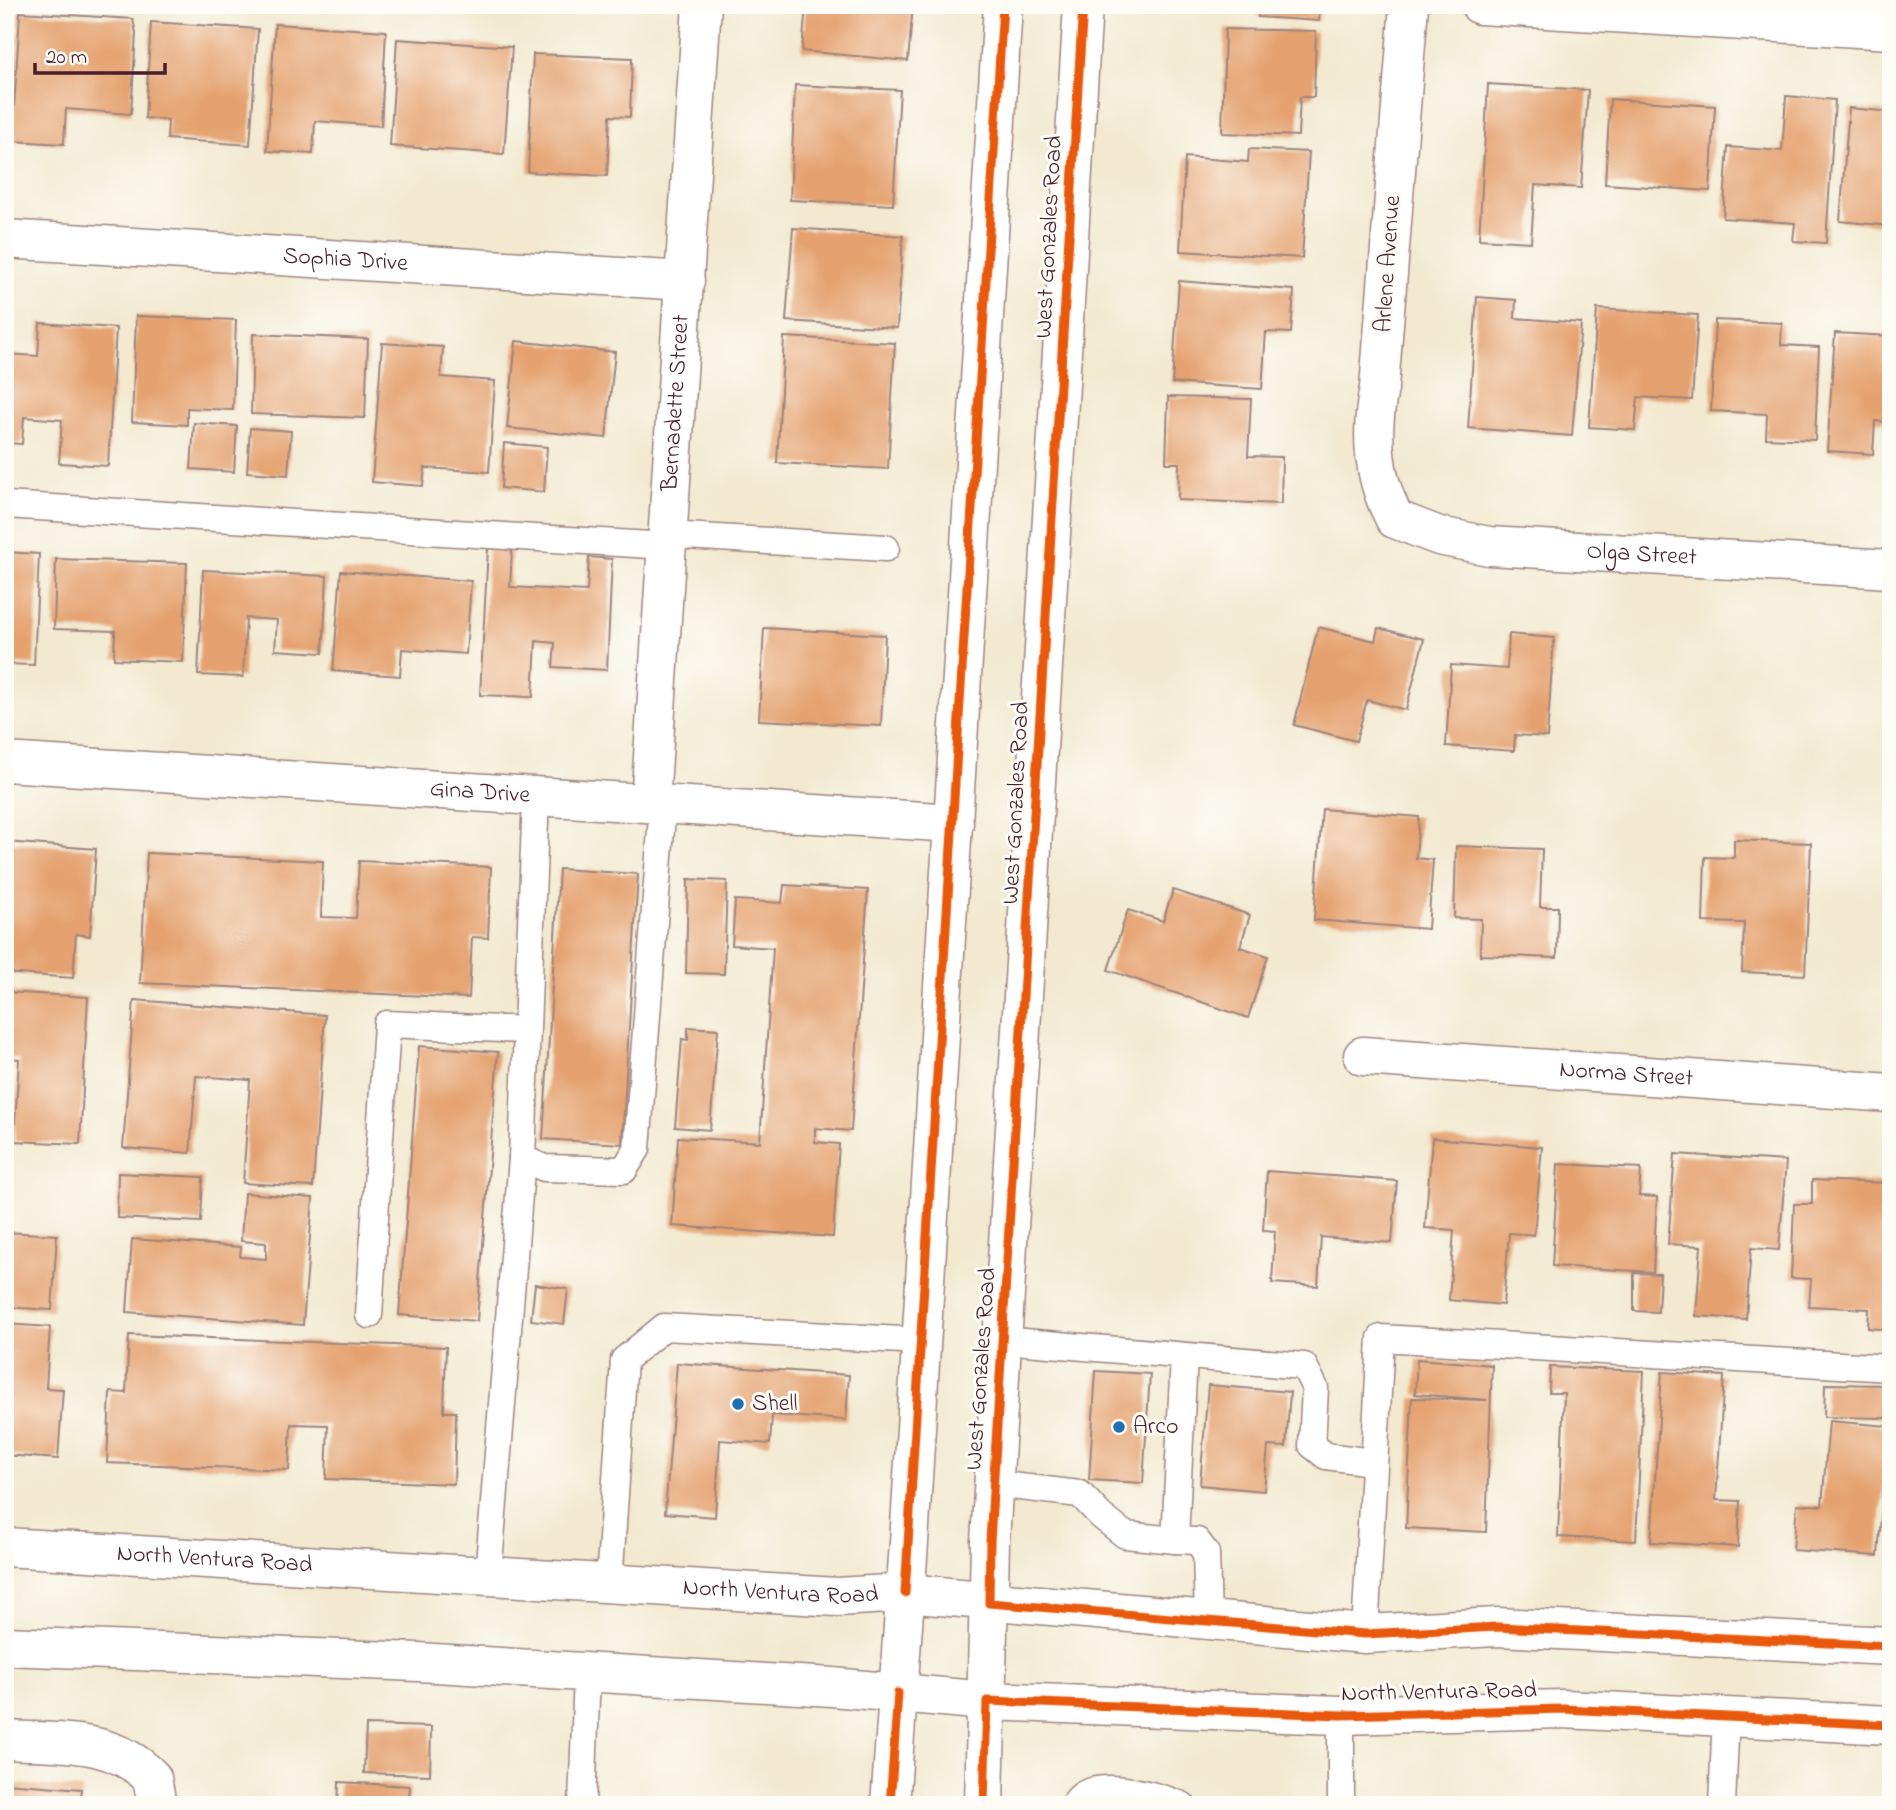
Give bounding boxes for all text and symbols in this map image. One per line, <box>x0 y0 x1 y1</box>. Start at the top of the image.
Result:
scale bar <box>35 32 164 76</box>
text: 20 m <box>46 43 87 73</box>
street label: West Gonzales Road <box>1027 134 1073 339</box>
street label: Arlene Avenue <box>1367 194 1411 334</box>
street label: Sophia Drive <box>282 239 409 281</box>
street label: Bernadette Street <box>653 313 699 493</box>
street label: Olga Street <box>1586 534 1698 575</box>
street label: West Gonzales Road <box>994 700 1040 905</box>
street label: Gina Drive <box>429 772 531 813</box>
street label: Norma Street <box>1558 1052 1695 1097</box>
street label: West Gonzales Road <box>957 1266 1007 1472</box>
place label: Shell <box>752 1387 798 1422</box>
marker: Shell <box>730 1396 746 1412</box>
place label: Arco <box>1133 1410 1178 1445</box>
marker: Arco <box>1111 1419 1127 1435</box>
street label: North Ventura Road <box>116 1536 314 1583</box>
street label: North Ventura Road <box>682 1570 880 1615</box>
street label: North Ventura Road <box>1341 1674 1538 1712</box>

